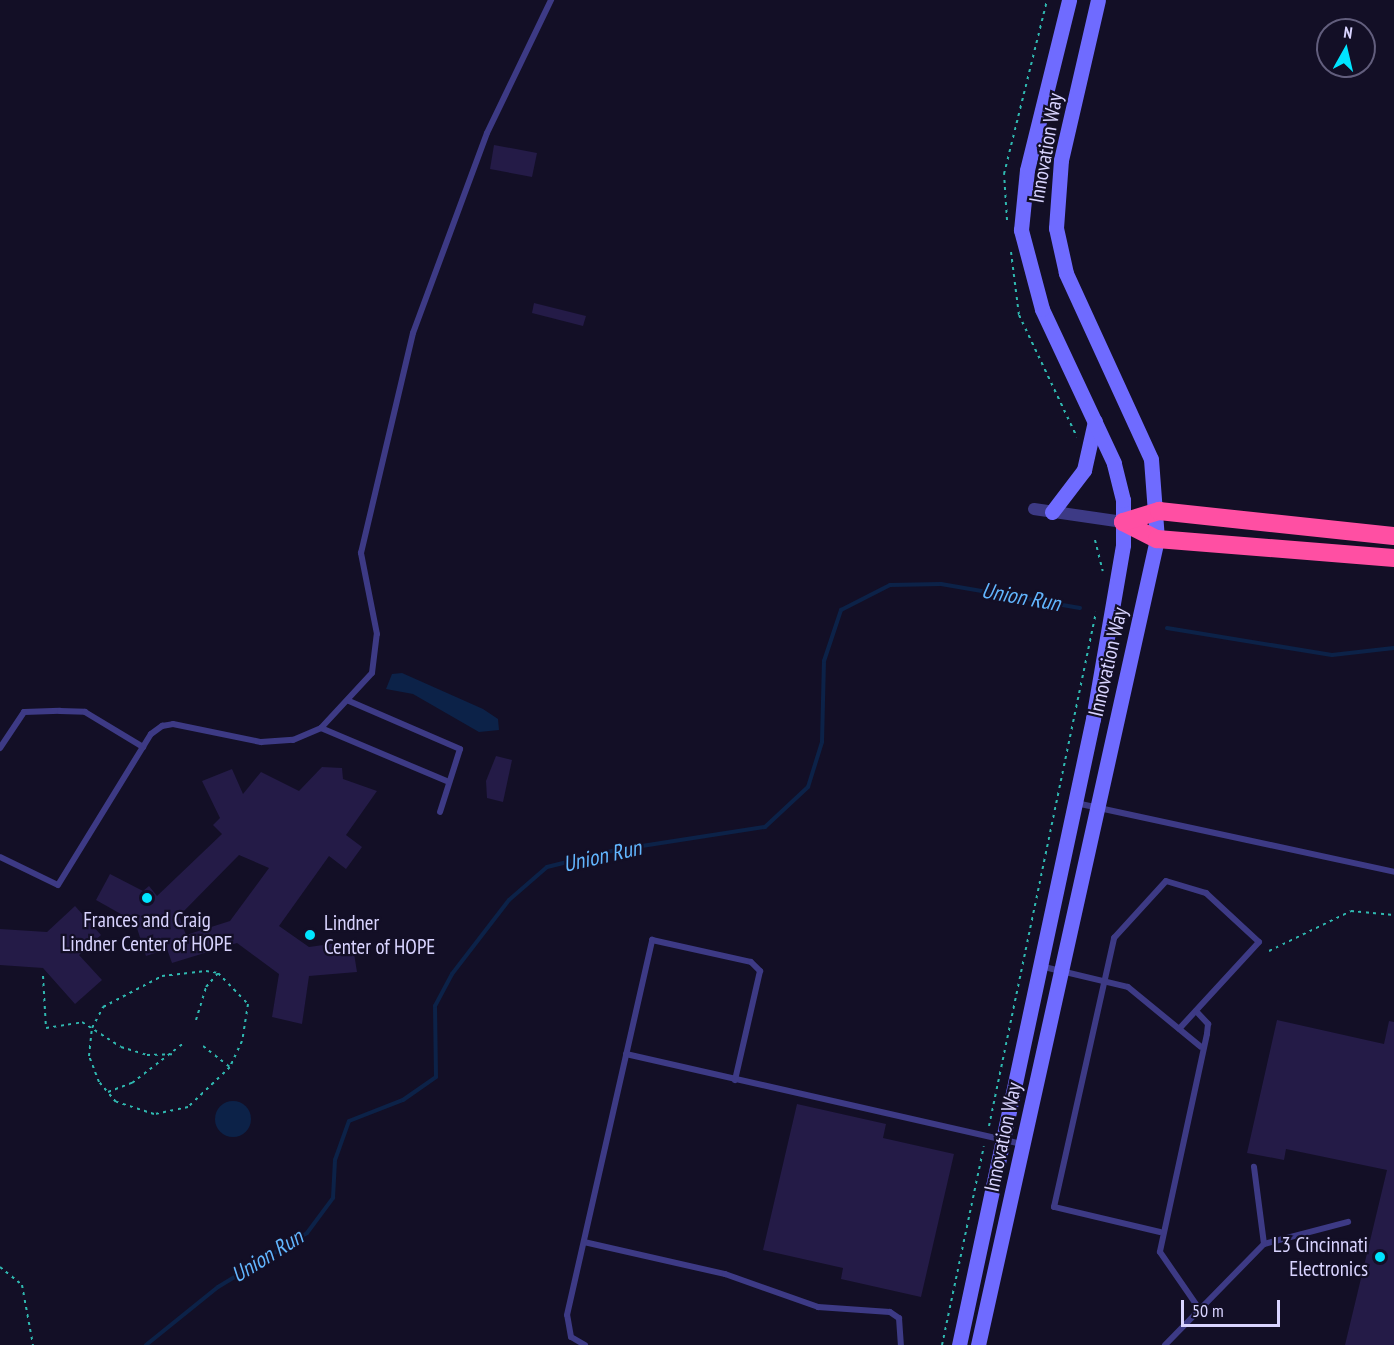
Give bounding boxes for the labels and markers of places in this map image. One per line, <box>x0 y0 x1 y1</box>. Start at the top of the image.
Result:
marker: Frances and Craig Lindner Center of HOPE <box>140 891 154 905</box>
place label: Frances and Craig Lindner Center of HOPE <box>61 907 233 957</box>
place label: Lindner Center of HOPE <box>324 910 435 960</box>
marker: Lindner Center of HOPE <box>301 926 319 944</box>
place label: L3 Cincinnati Electronics <box>1273 1232 1368 1282</box>
marker: L3 Cincinnati Electronics <box>1373 1250 1387 1264</box>

